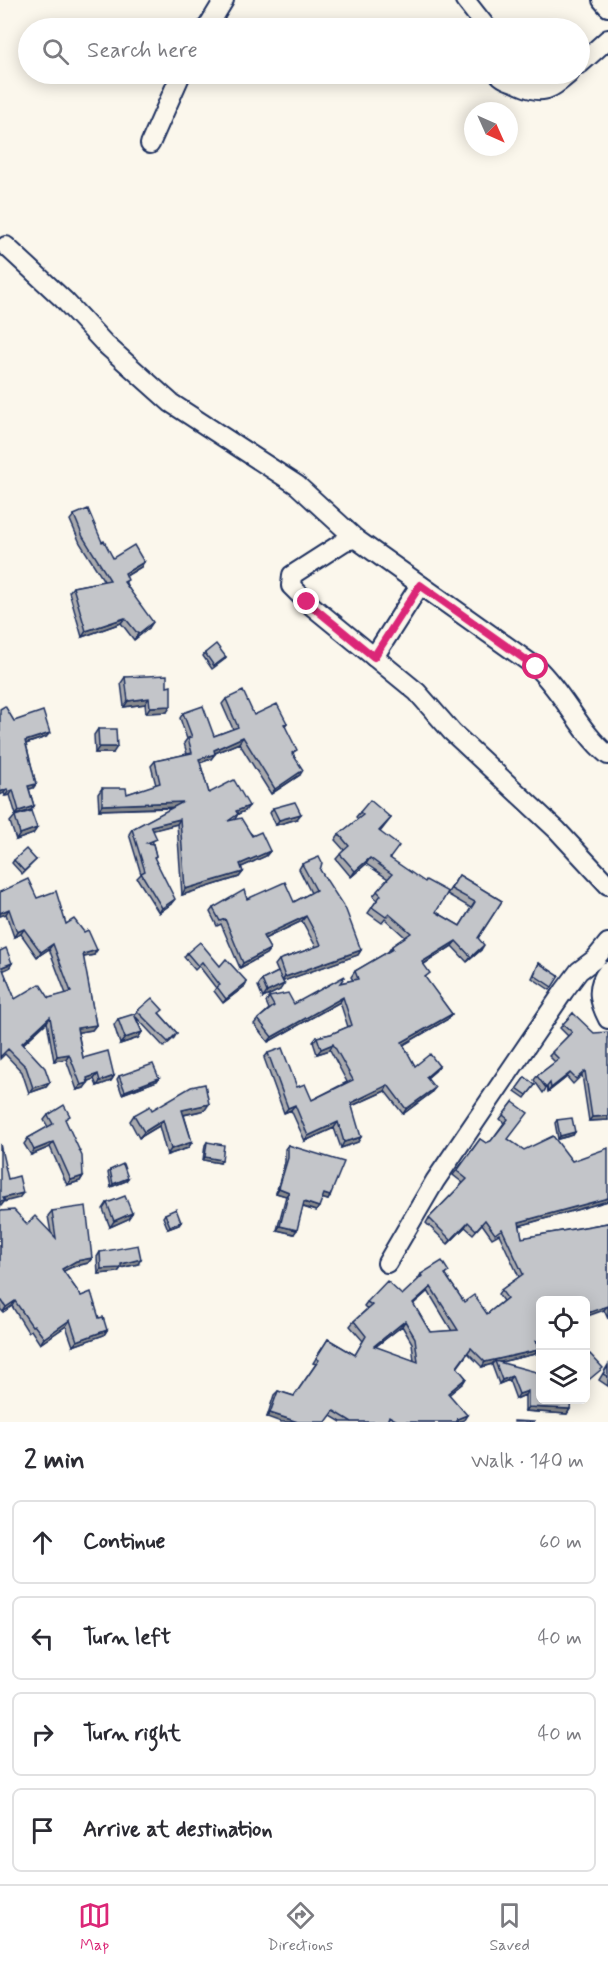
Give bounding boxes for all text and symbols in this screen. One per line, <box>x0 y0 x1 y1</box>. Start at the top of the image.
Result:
search box <box>18 18 590 84</box>
icon: search <box>39 35 72 68</box>
text: Search here <box>87 37 198 65</box>
north arrow <box>464 102 518 156</box>
route end <box>293 588 319 614</box>
route start <box>522 653 548 679</box>
map controls <box>536 1296 590 1404</box>
button: locate <box>536 1296 590 1350</box>
button: layers <box>536 1350 590 1404</box>
text: 2 min <box>24 1444 85 1478</box>
text: Walk · 140 m <box>471 1448 584 1475</box>
icon: ahead <box>26 1526 59 1559</box>
text: Continue <box>83 1528 165 1556</box>
text: 60 m <box>539 1529 582 1556</box>
icon: left <box>26 1622 59 1655</box>
text: Turn left <box>83 1624 171 1652</box>
text: 40 m <box>538 1625 582 1652</box>
icon: right <box>26 1718 59 1751</box>
text: Turn right <box>83 1720 181 1748</box>
text: 40 m <box>538 1721 582 1748</box>
icon: arrive <box>26 1814 59 1847</box>
text: Arrive at destination <box>83 1816 273 1844</box>
tab: Map <box>78 1899 111 1956</box>
tab: Directions <box>267 1899 333 1956</box>
tab: Saved <box>489 1899 530 1956</box>

